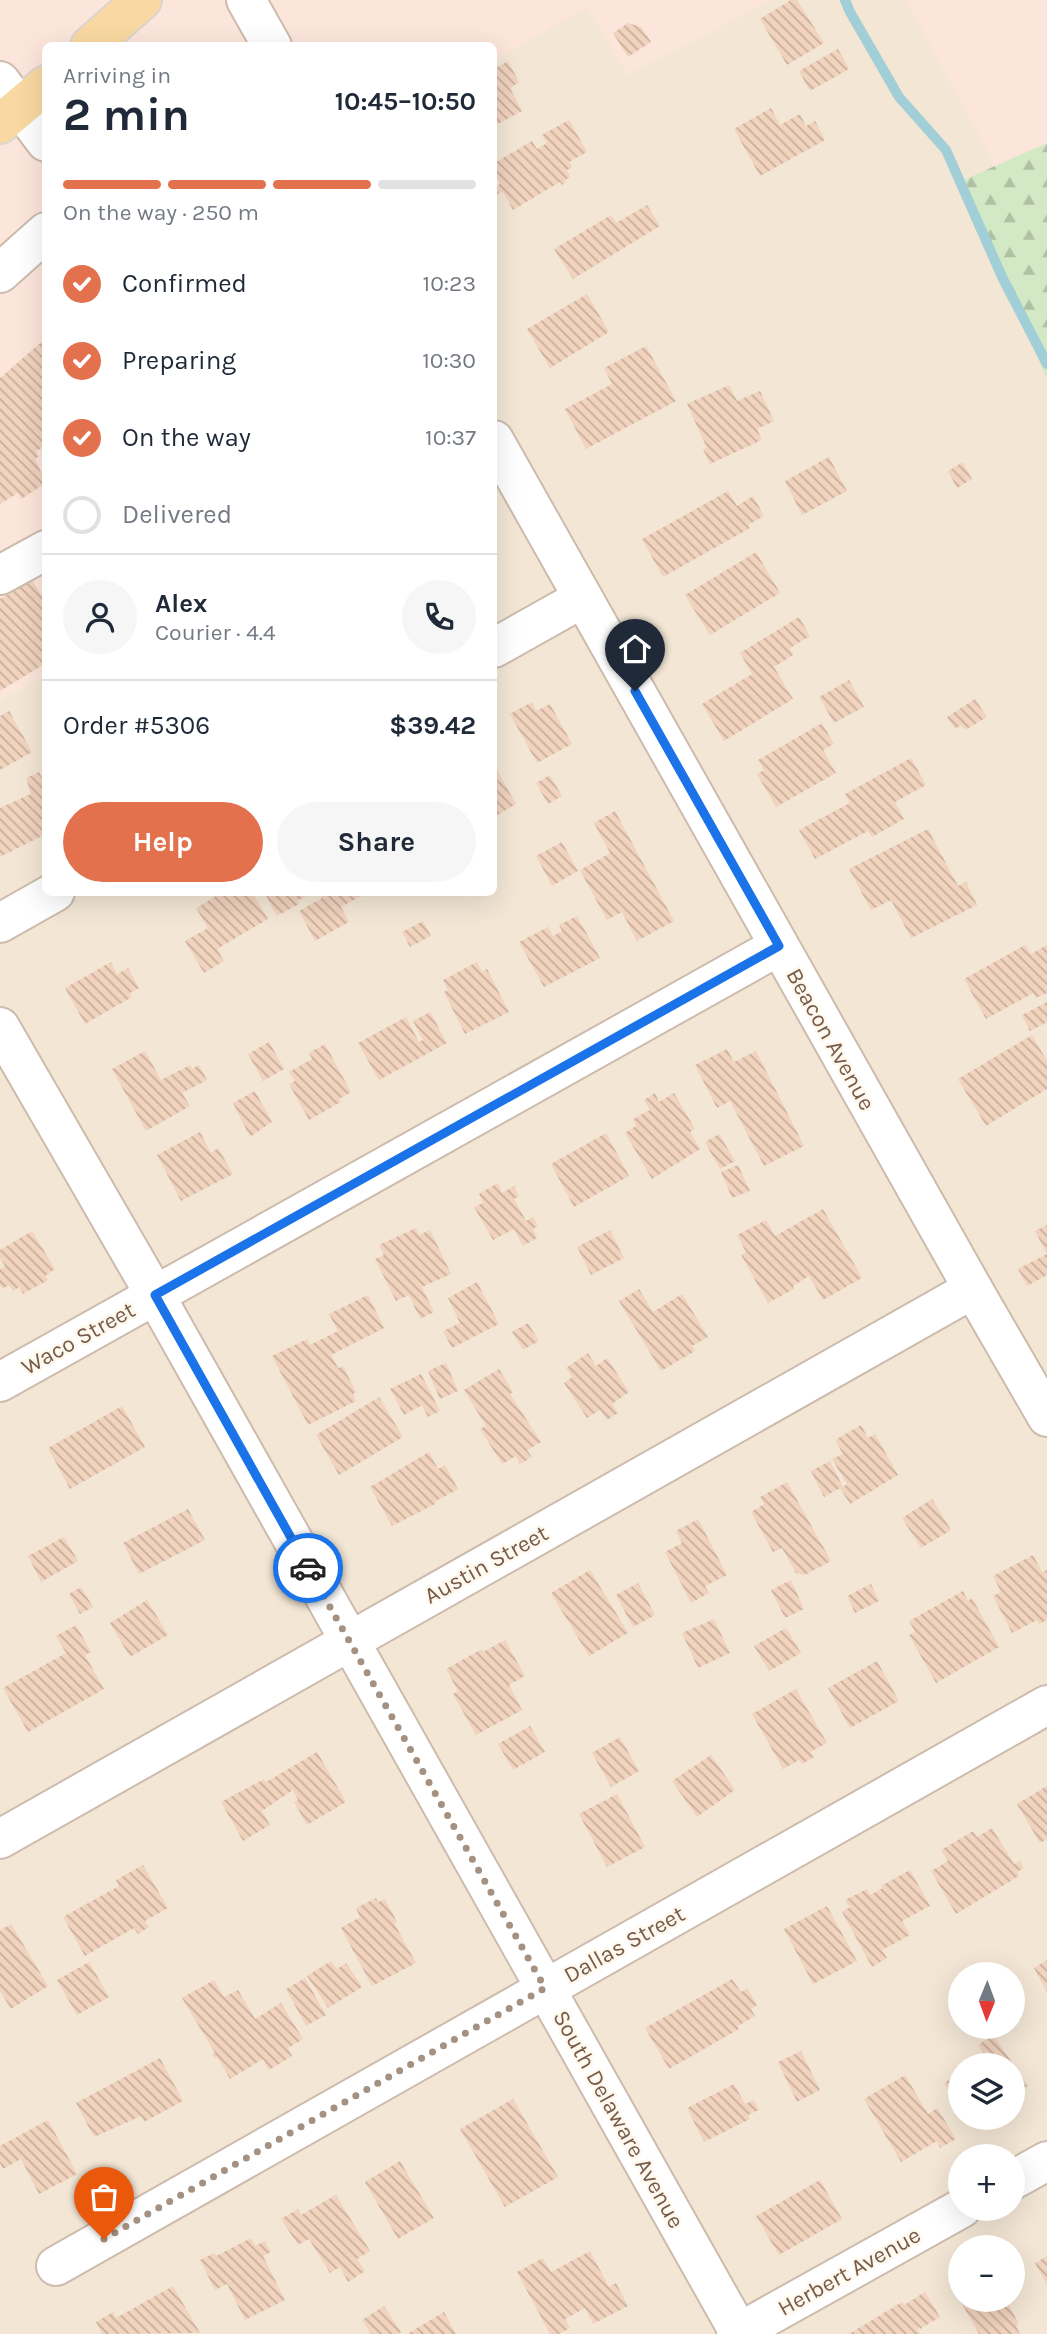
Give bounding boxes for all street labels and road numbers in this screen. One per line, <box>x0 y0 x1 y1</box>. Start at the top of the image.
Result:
street label: Beacon Avenue <box>780 963 881 1115</box>
street label: Waco Street <box>17 1296 140 1381</box>
street label: Austin Street <box>420 1519 553 1610</box>
street label: Dallas Street <box>559 1900 690 1989</box>
street label: South Delaware Avenue <box>547 2006 690 2233</box>
street label: Herbert Avenue <box>773 2221 925 2322</box>

